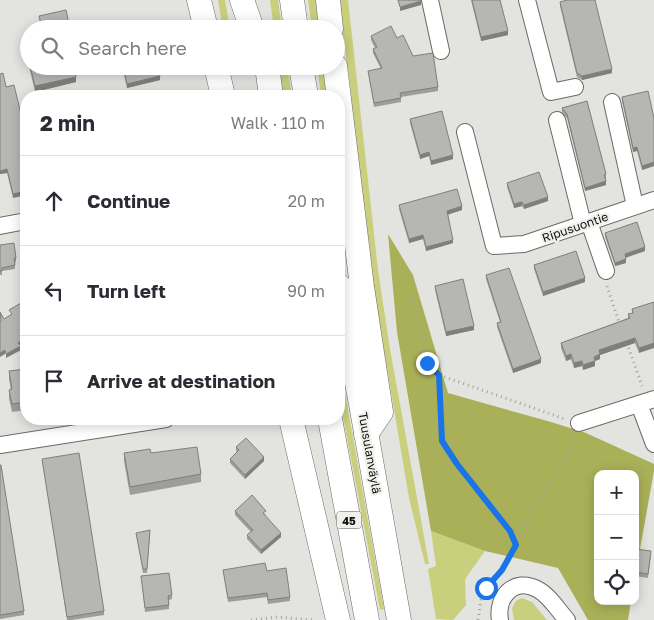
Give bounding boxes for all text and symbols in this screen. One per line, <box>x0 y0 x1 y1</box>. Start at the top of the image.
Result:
search box <box>20 20 345 75</box>
icon: search <box>38 34 66 62</box>
text: Search here <box>78 36 187 59</box>
text: 2 min <box>40 110 95 136</box>
text: Walk · 110 m <box>231 113 325 133</box>
icon: ahead <box>40 187 68 215</box>
text: Continue <box>87 189 170 212</box>
text: 20 m <box>288 191 325 211</box>
street label: Ripusuontie <box>540 209 610 245</box>
icon: left <box>40 277 68 305</box>
text: Turn left <box>87 279 166 302</box>
text: 90 m <box>287 281 325 301</box>
route end <box>416 352 439 375</box>
icon: arrive <box>40 367 68 395</box>
text: Arrive at destination <box>87 369 275 392</box>
street label: Tuusulanväylä <box>355 411 385 495</box>
map controls <box>594 470 639 605</box>
button: + <box>594 470 639 515</box>
road number: 45 <box>336 512 362 528</box>
button: − <box>594 515 639 560</box>
button: locate <box>594 560 639 605</box>
route start <box>475 577 498 600</box>

